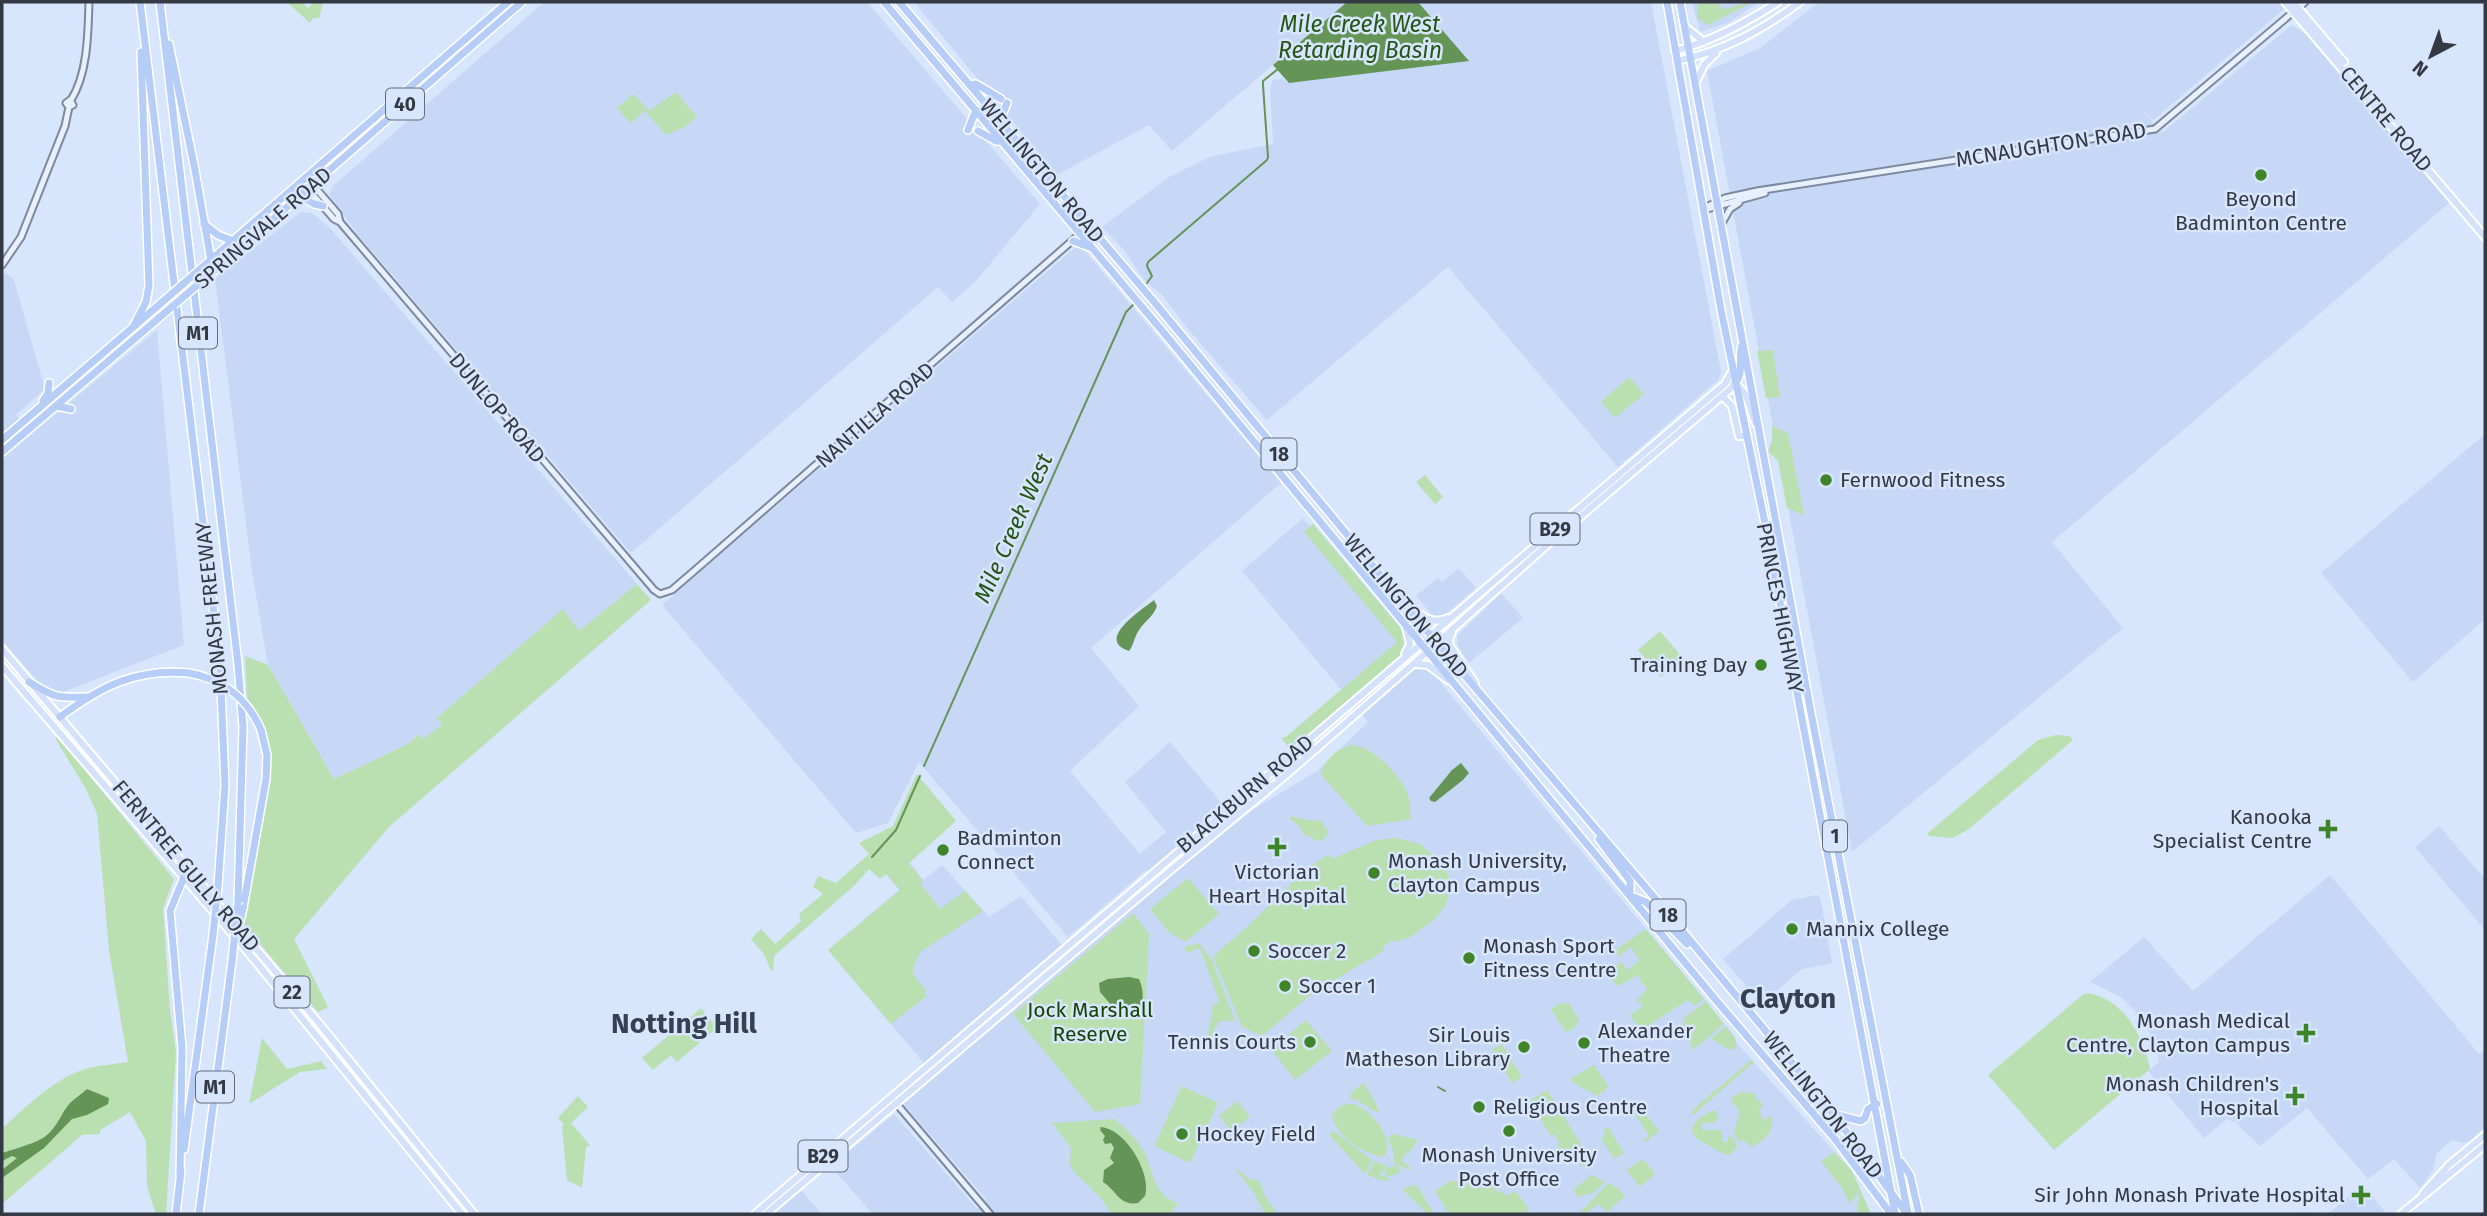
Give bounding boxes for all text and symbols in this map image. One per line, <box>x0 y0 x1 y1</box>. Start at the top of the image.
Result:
water label: Mile Creek West Retarding Basin <box>1278 10 1442 64</box>
north arrow <box>2396 21 2466 91</box>
street label: CENTRE ROAD <box>2335 61 2437 177</box>
road number: 40 <box>386 88 424 120</box>
street label: WELLINGTON ROAD <box>974 94 1110 248</box>
street label: MCNAUGHTON ROAD <box>1954 117 2148 173</box>
street label: SPRINGVALE ROAD <box>189 161 337 295</box>
marker: Beyond Badminton Centre <box>2253 167 2269 183</box>
place label: Beyond Badminton Centre <box>2175 186 2347 236</box>
road number: M1 <box>179 318 217 348</box>
street label: DUNLOP ROAD <box>443 348 551 468</box>
street label: NANTILLA ROAD <box>810 356 940 474</box>
road number: 18 <box>1262 438 1296 470</box>
water label: Mile Creek West <box>968 448 1059 607</box>
place label: Fernwood Fitness <box>1840 467 2006 493</box>
marker: Fernwood Fitness <box>1818 472 1834 488</box>
road number: B29 <box>1530 514 1580 544</box>
street label: MONASH FREEWAY <box>190 520 234 696</box>
street label: PRINCES HIGHWAY <box>1751 521 1809 696</box>
street label: WELLINGTON ROAD <box>1338 529 1474 683</box>
place label: Training Day <box>1630 652 1748 678</box>
marker: Training Day <box>1753 657 1769 673</box>
street label: BLACKBURN ROAD <box>1171 729 1319 859</box>
street label: FERNTREE GULLY ROAD <box>107 775 265 957</box>
place label: Kanooka Specialist Centre <box>2153 804 2312 854</box>
marker: Kanooka Specialist Centre <box>2318 819 2338 839</box>
road number: 1 <box>1823 820 1847 852</box>
place label: Badminton Connect <box>957 825 1062 875</box>
marker: Victorian Heart Hospital <box>1267 837 1287 857</box>
marker: Badminton Connect <box>935 842 951 858</box>
place label: Monash University, Clayton Campus <box>1388 848 1567 898</box>
place label: Victorian Heart Hospital <box>1208 859 1346 909</box>
marker: Monash University, Clayton Campus <box>1366 865 1382 881</box>
road number: 18 <box>1650 900 1686 931</box>
place label: Mannix College <box>1806 916 1949 942</box>
marker: Mannix College <box>1784 921 1800 937</box>
place label: Monash Sport Fitness Centre <box>1483 933 1616 983</box>
place label: Soccer 2 <box>1268 938 1346 964</box>
marker: Soccer 2 <box>1246 943 1262 959</box>
marker: Monash Sport Fitness Centre <box>1461 950 1477 966</box>
place label: Soccer 1 <box>1299 973 1376 999</box>
road number: 22 <box>274 976 310 1008</box>
marker: Soccer 1 <box>1277 978 1293 994</box>
district label: Clayton <box>1740 982 1836 1015</box>
park label: Jock Marshall Reserve <box>1027 997 1153 1047</box>
district label: Notting Hill <box>611 1007 758 1040</box>
place label: Monash Medical Centre, Clayton Campus <box>2066 1008 2290 1058</box>
place label: Alexander Theatre <box>1598 1018 1693 1068</box>
place label: Sir Louis Matheson Library <box>1345 1022 1511 1072</box>
marker: Monash Medical Centre, Clayton Campus <box>2296 1023 2316 1043</box>
street label: WELLINGTON ROAD <box>1757 1026 1889 1184</box>
place label: Tennis Courts <box>1168 1029 1296 1055</box>
marker: Tennis Courts <box>1302 1034 1318 1050</box>
marker: Alexander Theatre <box>1576 1035 1592 1051</box>
marker: Sir Louis Matheson Library <box>1516 1039 1532 1055</box>
place label: Monash Children's Hospital <box>2106 1071 2279 1121</box>
road number: M1 <box>196 1072 234 1102</box>
marker: Monash Children's Hospital <box>2285 1086 2305 1106</box>
place label: Religious Centre <box>1493 1094 1647 1120</box>
marker: Religious Centre <box>1471 1099 1487 1115</box>
place label: Hockey Field <box>1196 1121 1316 1147</box>
marker: Monash University Post Office <box>1501 1123 1517 1139</box>
marker: Hockey Field <box>1174 1126 1190 1142</box>
road number: B29 <box>798 1140 848 1172</box>
place label: Monash University Post Office <box>1422 1142 1597 1192</box>
place label: Sir John Monash Private Hospital <box>2034 1182 2345 1208</box>
marker: Sir John Monash Private Hospital <box>2351 1185 2371 1205</box>

